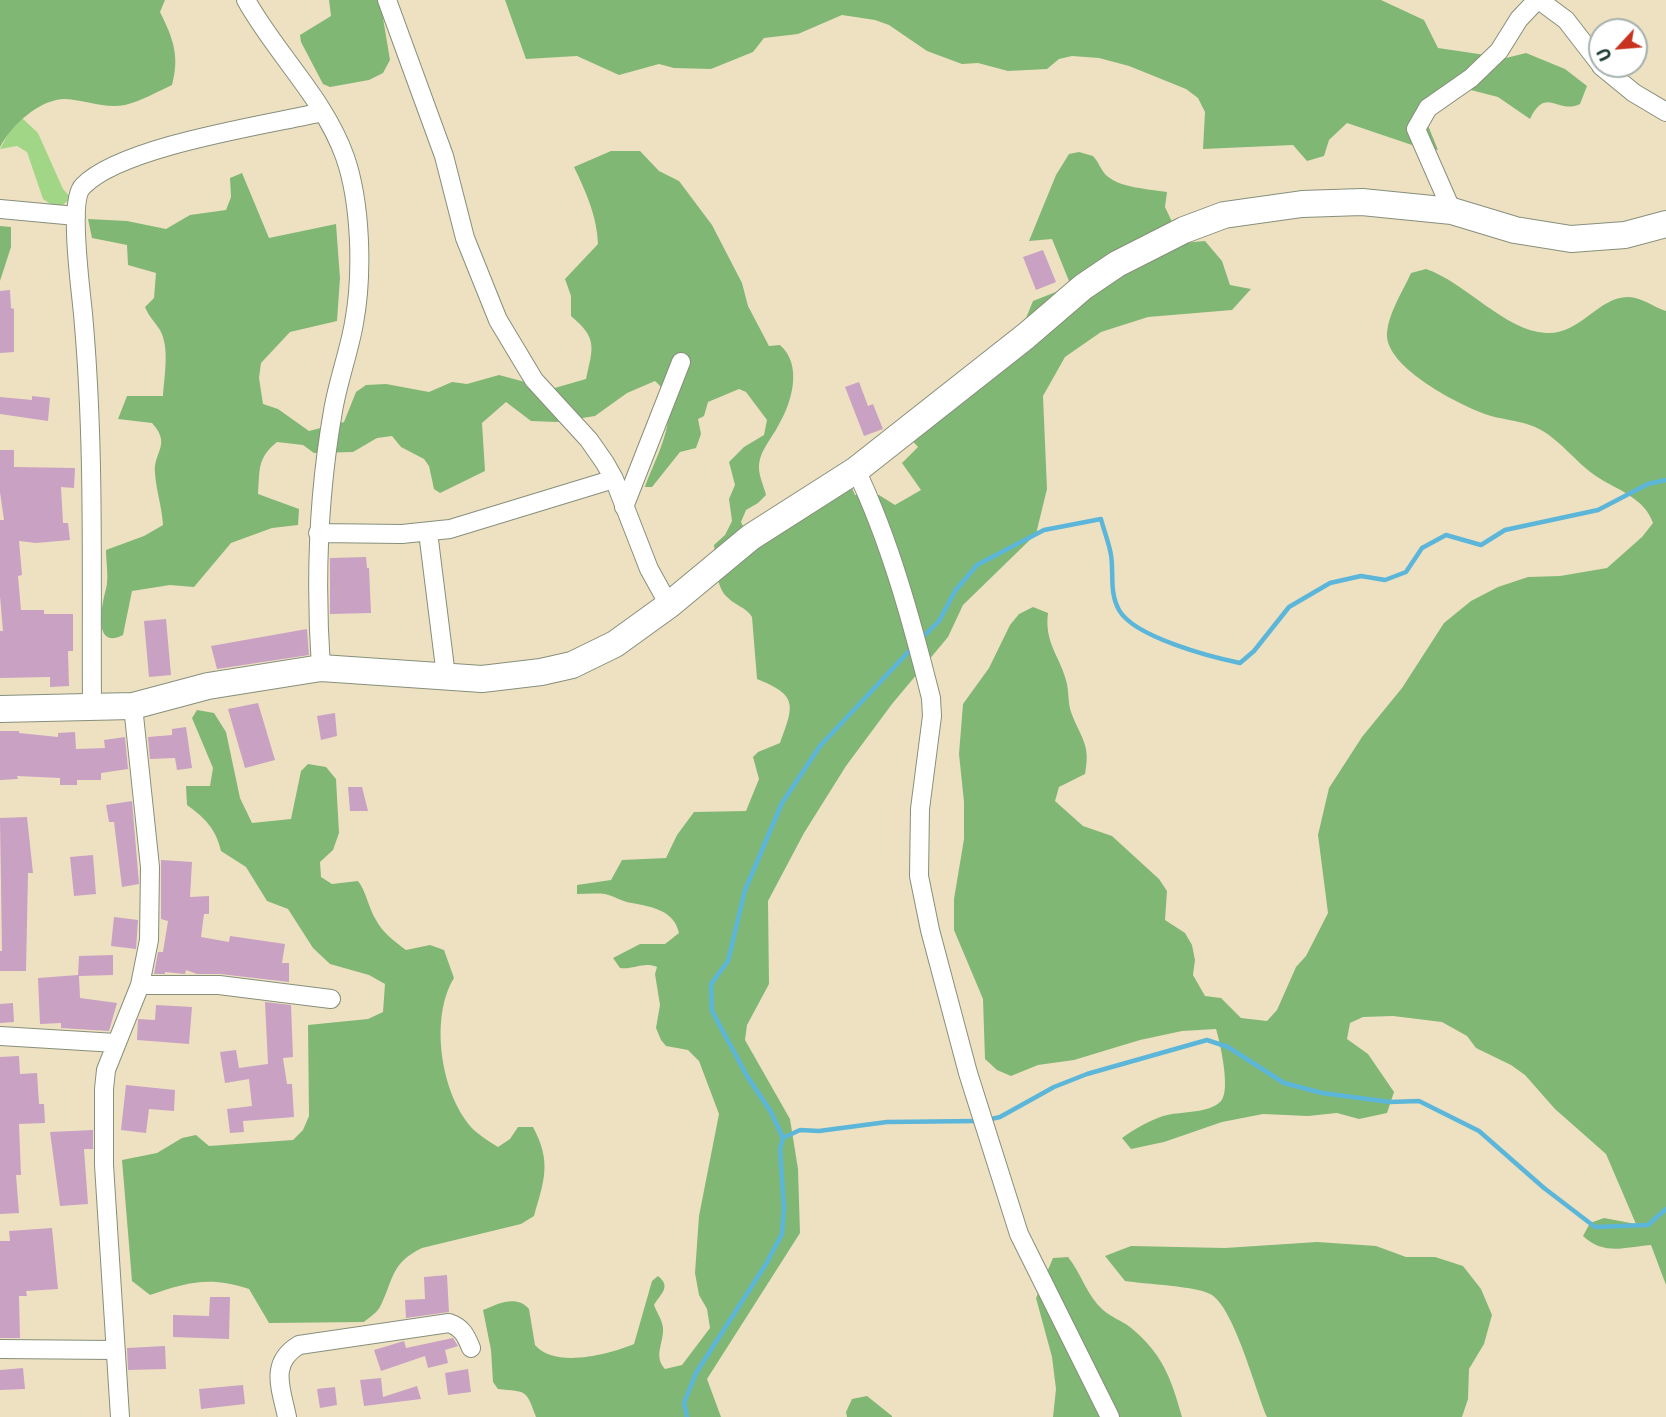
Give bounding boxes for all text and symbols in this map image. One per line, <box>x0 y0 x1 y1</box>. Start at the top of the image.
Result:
north arrow <box>1588 18 1648 78</box>
text: U <box>1590 44 1617 66</box>

